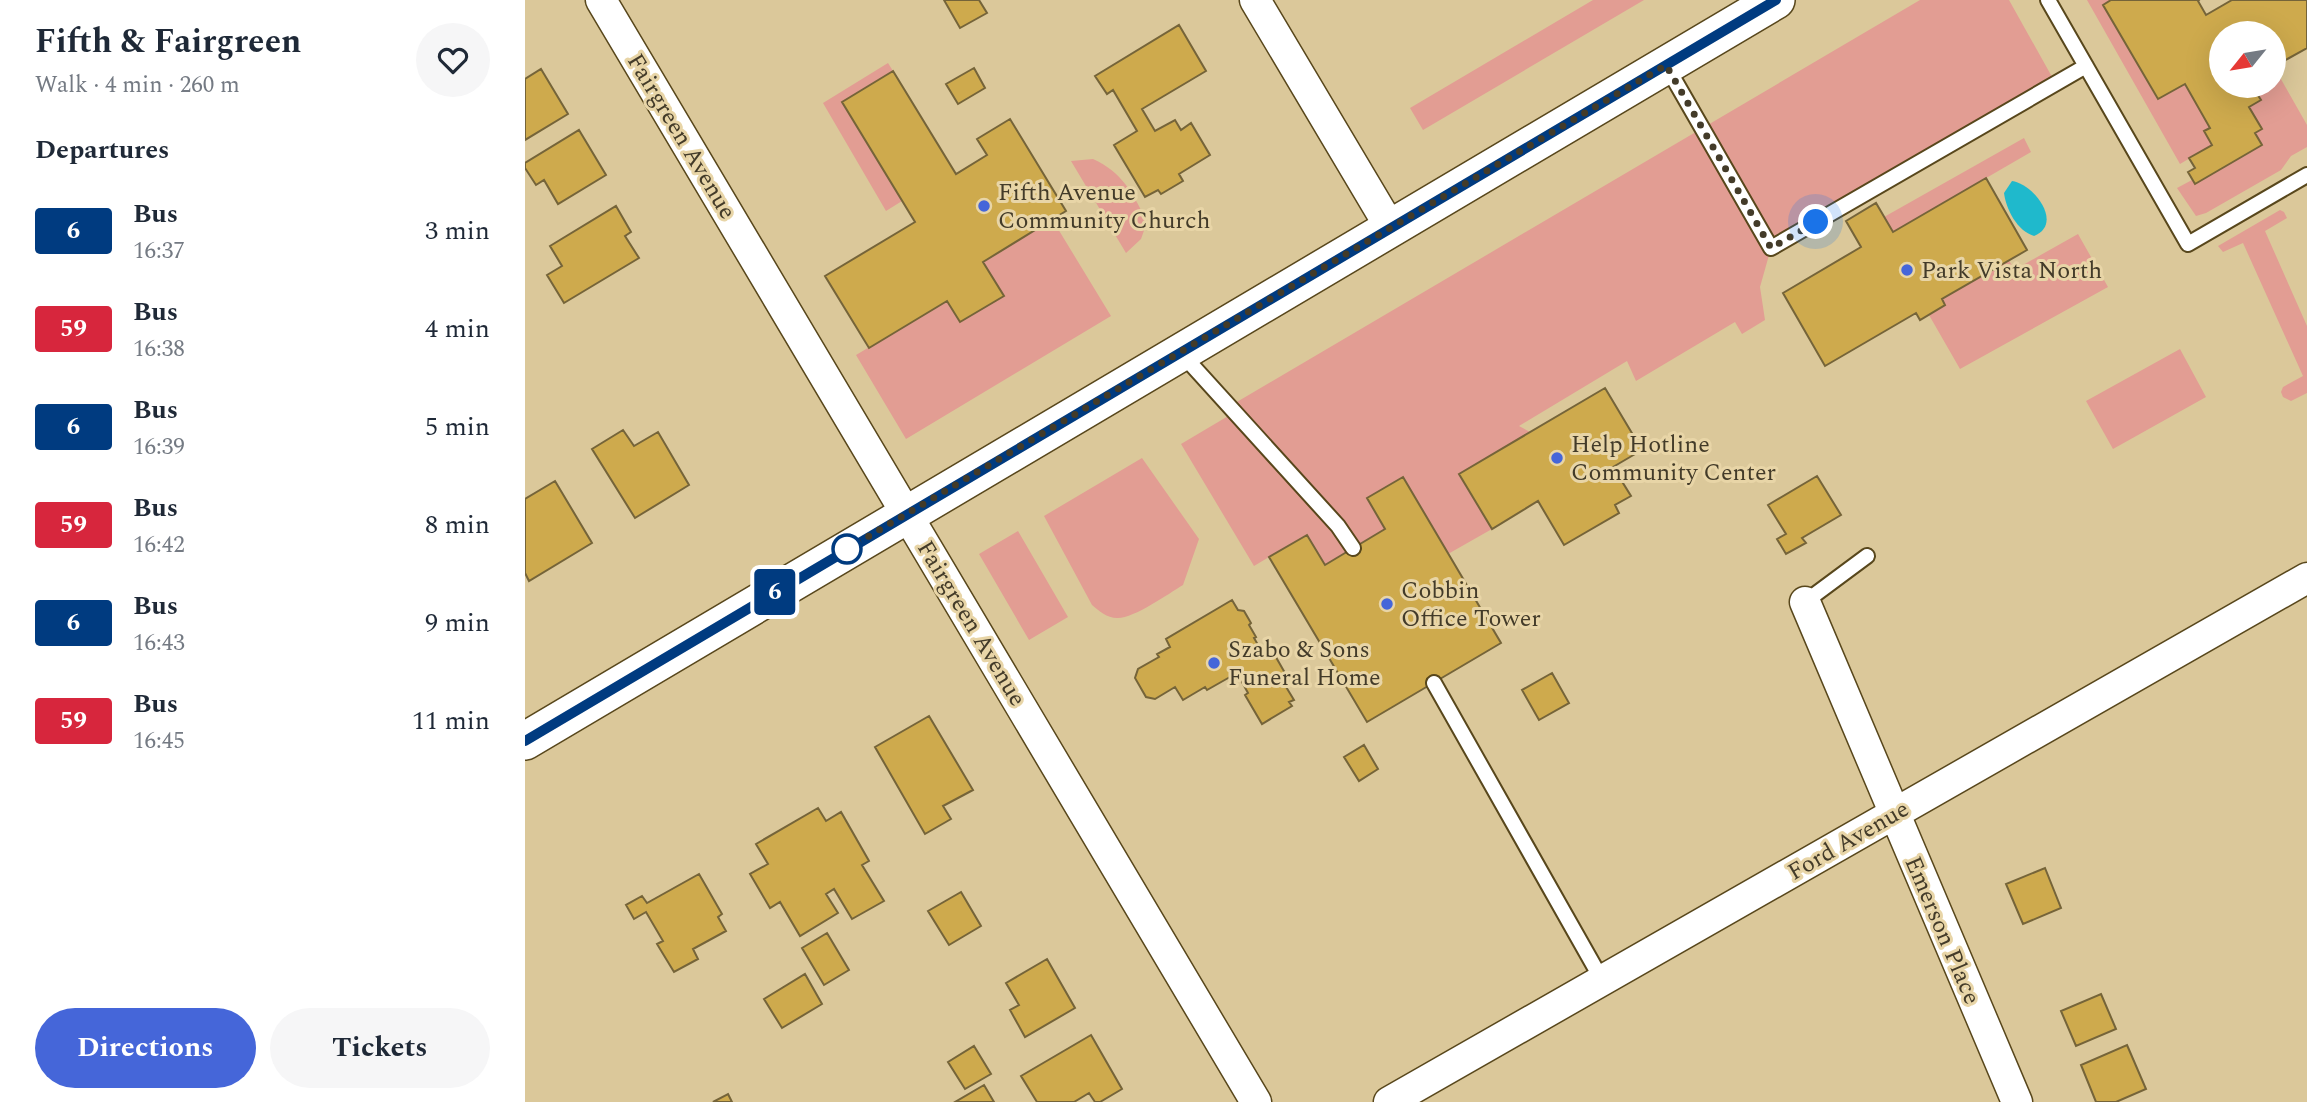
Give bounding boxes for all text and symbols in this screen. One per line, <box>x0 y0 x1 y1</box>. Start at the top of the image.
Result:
text: Fifth & Fairgreen <box>35 17 301 67</box>
north arrow <box>2209 21 2285 98</box>
map controls <box>2209 21 2286 98</box>
button: heart <box>416 23 490 97</box>
street label: Fairgreen Avenue <box>617 47 745 226</box>
text: Walk · 4 min · 260 m <box>35 68 240 103</box>
text: Departures <box>35 130 169 170</box>
place label: Fifth Avenue Community Church <box>998 175 1210 239</box>
text: Bus <box>133 194 178 234</box>
marker: Fifth Avenue Community Church <box>976 198 992 214</box>
your location <box>1798 204 1833 239</box>
text: 3 min <box>425 211 490 251</box>
text: 6 <box>67 213 80 249</box>
text: 16:37 <box>133 234 185 269</box>
place label: Park Vista North <box>1921 253 2102 289</box>
marker: Park Vista North <box>1899 262 1915 278</box>
text: Bus <box>133 292 178 332</box>
text: 4 min <box>425 309 490 349</box>
text: 59 <box>60 311 87 347</box>
text: 16:38 <box>133 332 185 367</box>
text: Bus <box>133 390 178 430</box>
text: 5 min <box>425 407 490 447</box>
text: 6 <box>67 409 80 445</box>
place label: Help Hotline Community Center <box>1571 427 1776 491</box>
text: 16:39 <box>133 430 185 465</box>
marker: Help Hotline Community Center <box>1549 450 1565 466</box>
text: Bus <box>133 488 178 528</box>
text: 8 min <box>425 505 490 545</box>
text: 59 <box>60 507 87 543</box>
text: 16:42 <box>133 528 185 563</box>
unlabelled marker <box>832 534 862 564</box>
street label: Fairgreen Avenue <box>907 534 1035 713</box>
line badge: 6 <box>752 569 798 615</box>
place label: Cobbin Office Tower <box>1401 573 1541 637</box>
text: 6 <box>768 574 782 610</box>
text: Bus <box>133 586 178 626</box>
marker: Cobbin Office Tower <box>1379 596 1395 612</box>
text: 9 min <box>425 603 490 643</box>
text: 6 <box>67 605 80 641</box>
text: 16:43 <box>133 626 185 661</box>
place label: Szabo & Sons Funeral Home <box>1228 632 1381 696</box>
marker: Szabo & Sons Funeral Home <box>1206 655 1222 671</box>
text: Bus <box>133 684 178 724</box>
text: 11 min <box>412 701 490 741</box>
text: 59 <box>60 703 87 739</box>
text: 16:45 <box>133 724 185 759</box>
street label: Ford Avenue <box>1781 791 1916 890</box>
street label: Emerson Place <box>1895 851 1990 1010</box>
button: Directions <box>35 1008 256 1088</box>
button: Tickets <box>270 1008 490 1088</box>

